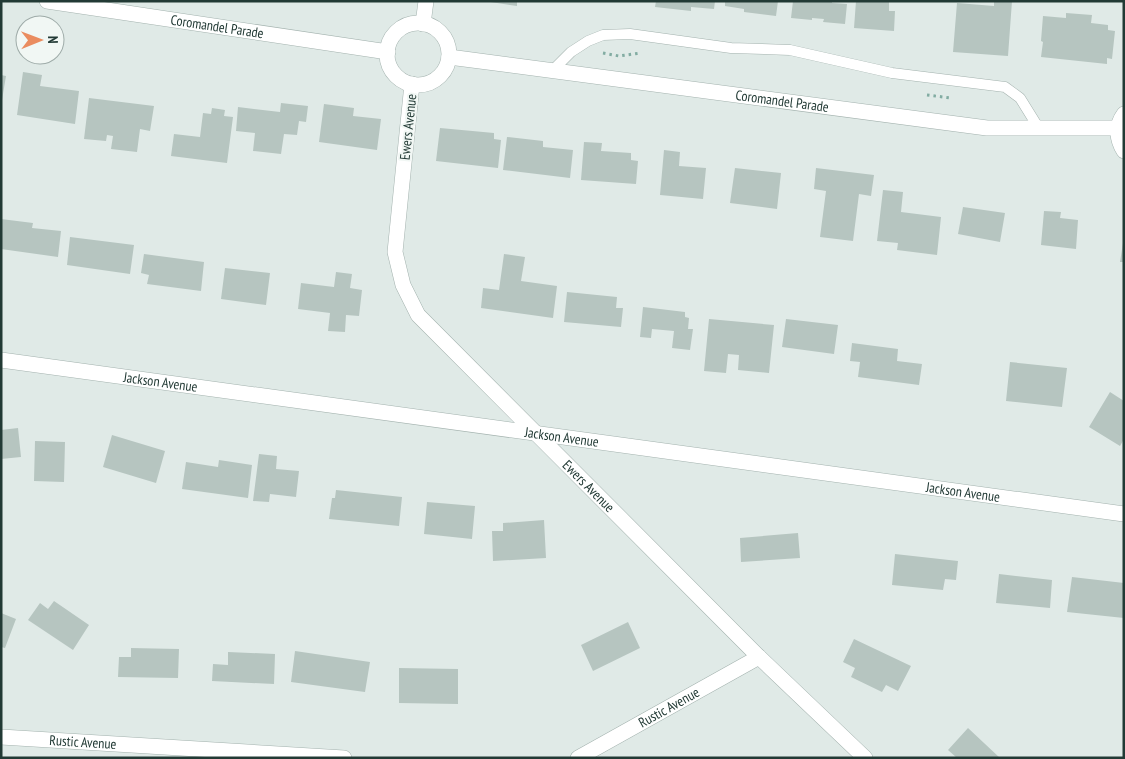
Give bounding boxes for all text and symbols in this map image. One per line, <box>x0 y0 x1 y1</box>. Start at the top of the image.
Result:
street label: Coromandel Parade <box>169 11 265 42</box>
north arrow <box>15 15 65 65</box>
text: N <box>44 36 62 44</box>
street label: Coromandel Parade <box>734 86 830 116</box>
street label: Ewers Avenue <box>396 93 420 161</box>
street label: Jackson Avenue <box>121 368 199 396</box>
street label: Jackson Avenue <box>523 423 600 451</box>
street label: Ewers Avenue <box>559 456 619 516</box>
street label: Jackson Avenue <box>924 478 1001 506</box>
street label: Rustic Avenue <box>635 683 703 732</box>
street label: Rustic Avenue <box>49 731 117 753</box>

